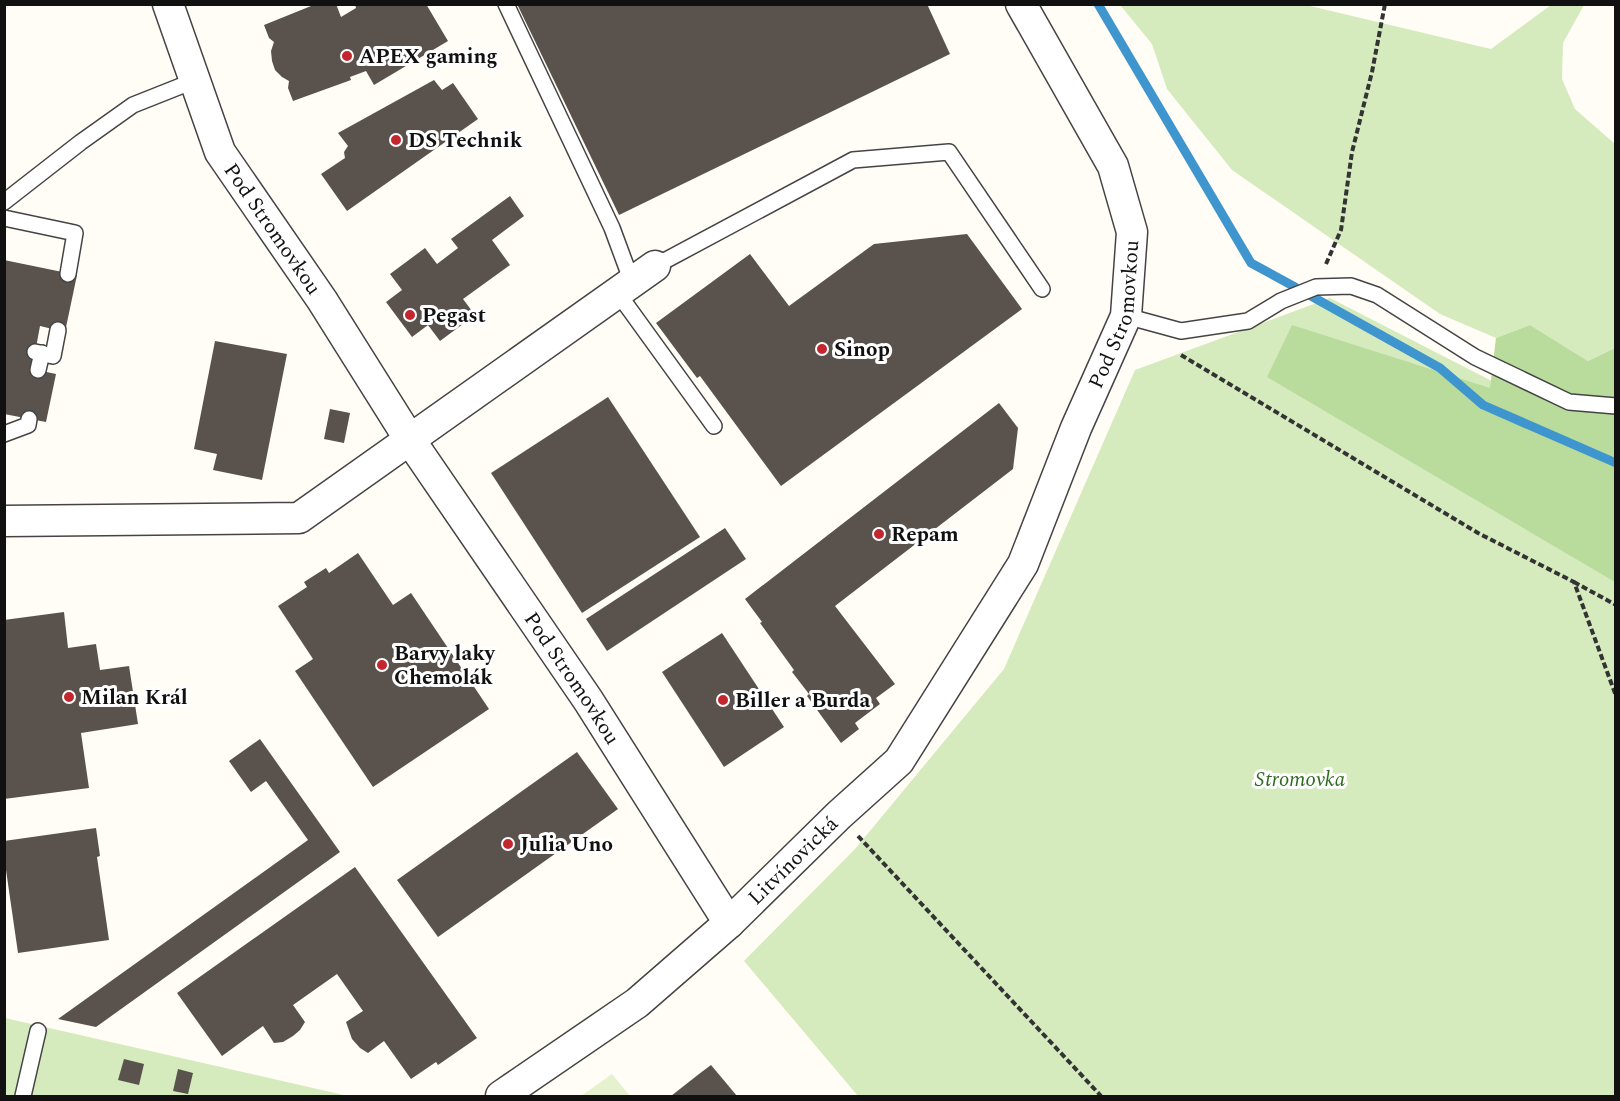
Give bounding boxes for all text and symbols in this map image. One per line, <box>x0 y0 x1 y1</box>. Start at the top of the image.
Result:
place label: APEX gaming <box>359 41 498 73</box>
marker: APEX gaming <box>340 49 354 63</box>
place label: DS Technik <box>408 125 523 157</box>
marker: DS Technik <box>389 133 403 147</box>
street label: Pod Stromovkou <box>215 157 329 302</box>
street label: Pod Stromovkou <box>1081 239 1148 394</box>
place label: Pegast <box>422 300 486 332</box>
marker: Pegast <box>403 308 417 322</box>
place label: Sinop <box>834 334 890 366</box>
marker: Sinop <box>815 342 829 356</box>
place label: Repam <box>891 519 959 551</box>
marker: Repam <box>872 527 886 541</box>
street label: Pod Stromovkou <box>515 606 628 752</box>
place label: Barvy laky Chemolák <box>394 638 496 694</box>
marker: Barvy laky Chemolák <box>375 658 389 672</box>
place label: Milan Král <box>81 682 188 714</box>
place label: Biller a Burda <box>735 685 871 717</box>
marker: Milan Král <box>62 690 76 704</box>
marker: Biller a Burda <box>716 693 730 707</box>
park label: Stromovka <box>1255 764 1346 796</box>
street label: Litvínovická <box>741 809 847 913</box>
place label: Julia Uno <box>520 829 613 861</box>
marker: Julia Uno <box>501 837 515 851</box>

